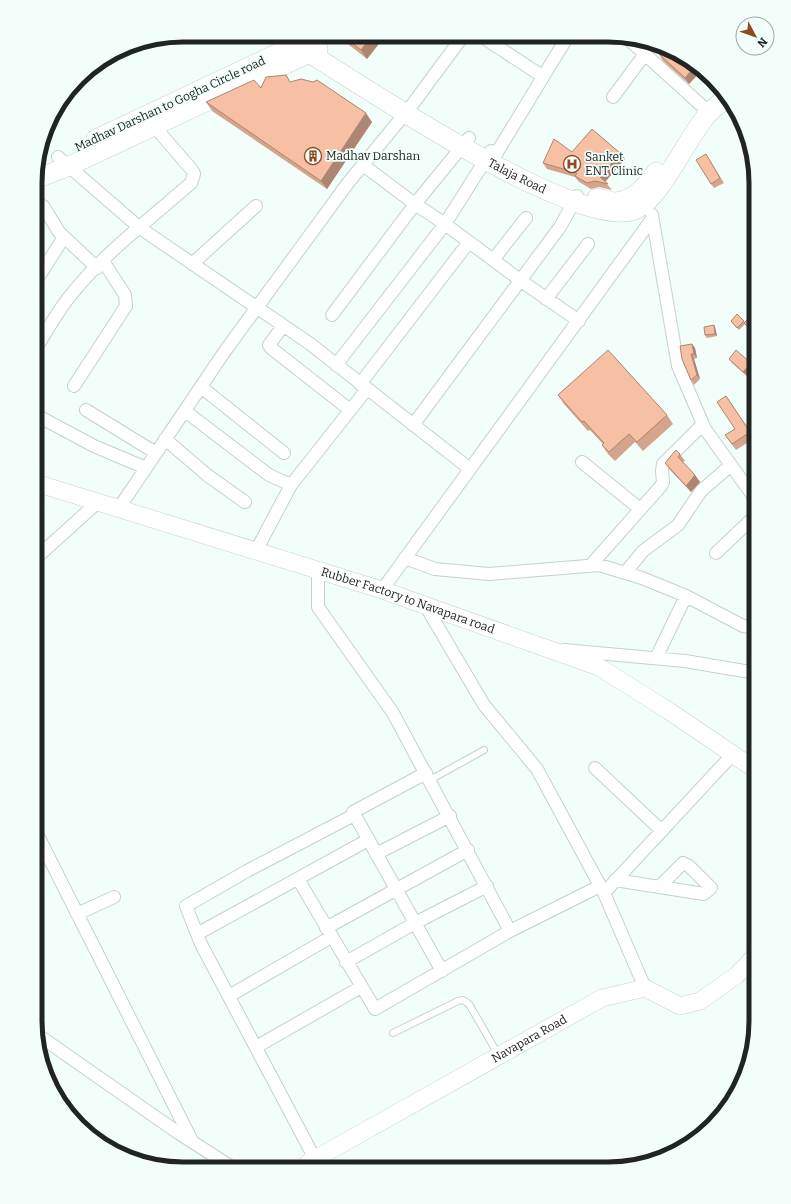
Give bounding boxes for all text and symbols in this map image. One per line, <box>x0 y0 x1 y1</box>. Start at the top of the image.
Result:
north arrow <box>735 16 775 56</box>
text: N <box>754 35 770 50</box>
street label: Madhav Darshan to Gogha Circle road <box>73 54 267 154</box>
building icon: Madhav Darshan <box>303 146 323 166</box>
place label: Madhav Darshan <box>326 149 420 163</box>
place label: Sanket ENT Clinic <box>585 150 643 178</box>
hospital icon: Sanket ENT Clinic <box>562 154 582 174</box>
street label: Talaja Road <box>485 156 548 196</box>
street label: Rubber Factory to Navapara road <box>319 565 497 636</box>
street label: Navapara Road <box>489 1012 569 1066</box>

